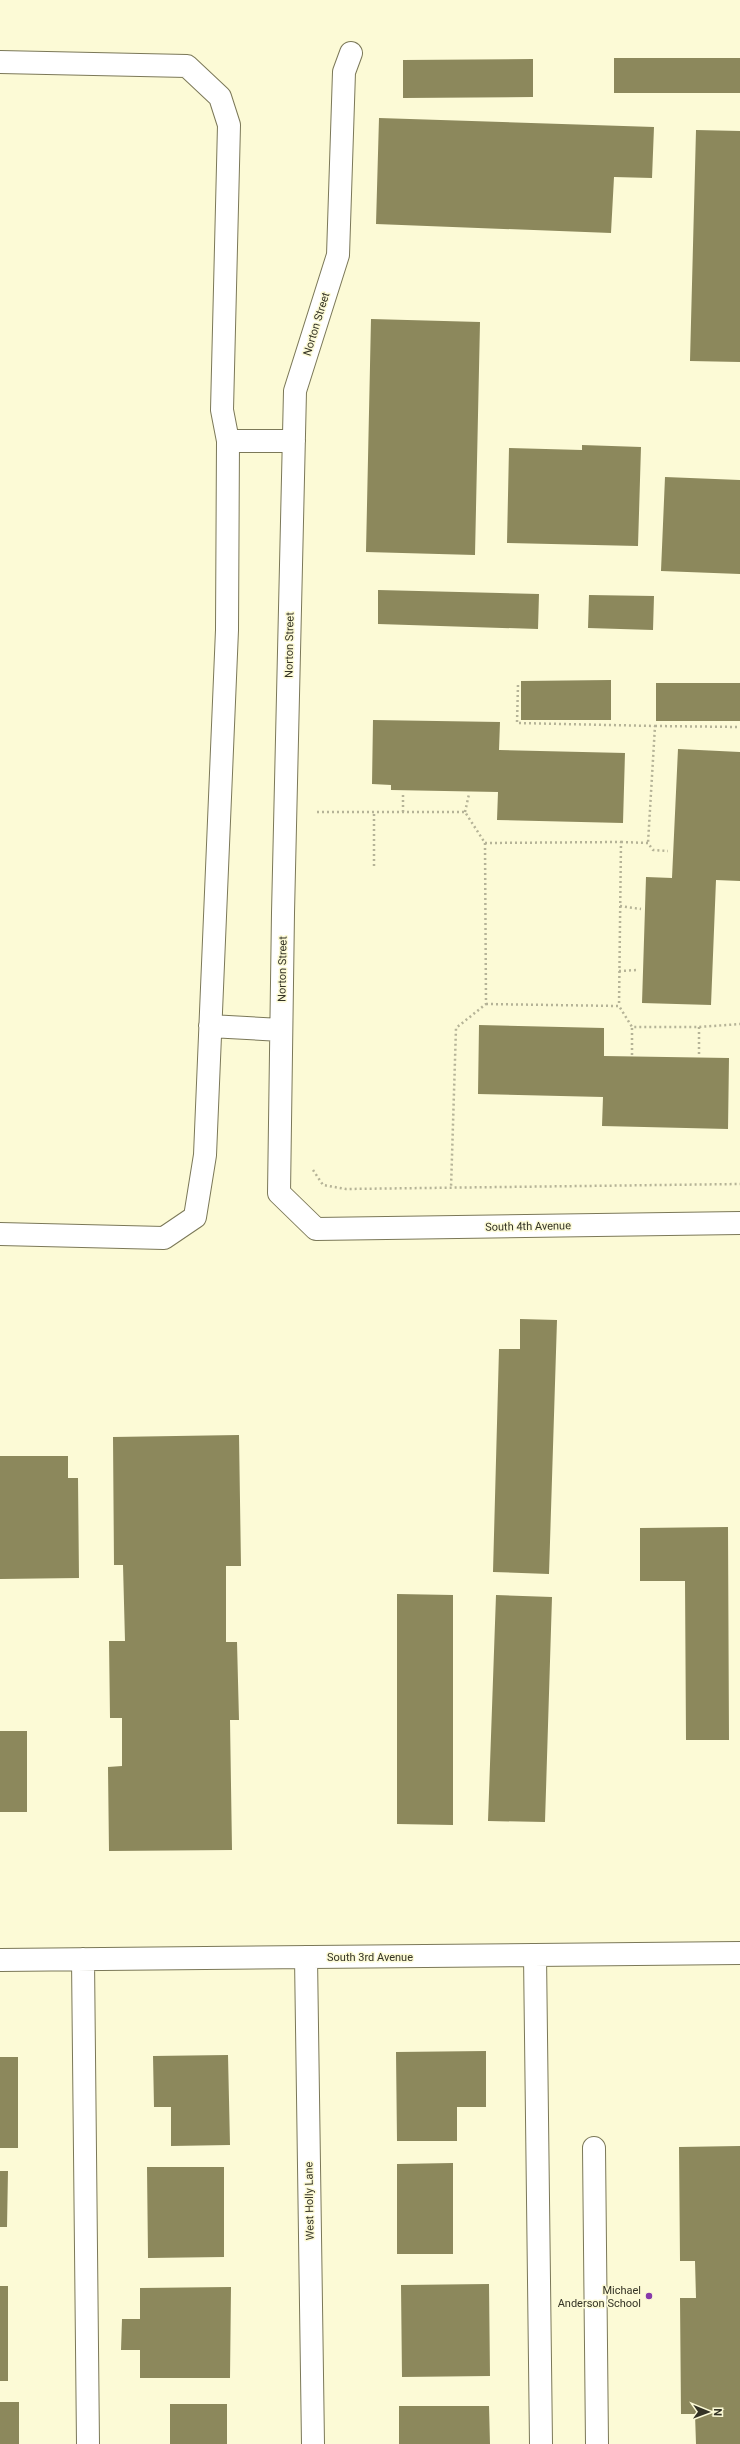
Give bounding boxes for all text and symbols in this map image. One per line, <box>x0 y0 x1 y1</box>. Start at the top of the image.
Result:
street label: Norton Street <box>301 290 332 357</box>
street label: Norton Street <box>282 612 297 678</box>
street label: Norton Street <box>275 936 290 1002</box>
street label: South 4th Avenue <box>485 1219 571 1234</box>
street label: South 3rd Avenue <box>327 1951 413 1964</box>
street label: West Holly Lane <box>302 2161 317 2240</box>
place label: Michael Anderson School <box>558 2284 641 2310</box>
marker: Michael Anderson School <box>644 2291 654 2301</box>
north arrow <box>688 2392 728 2432</box>
text: N <box>711 2408 724 2416</box>

